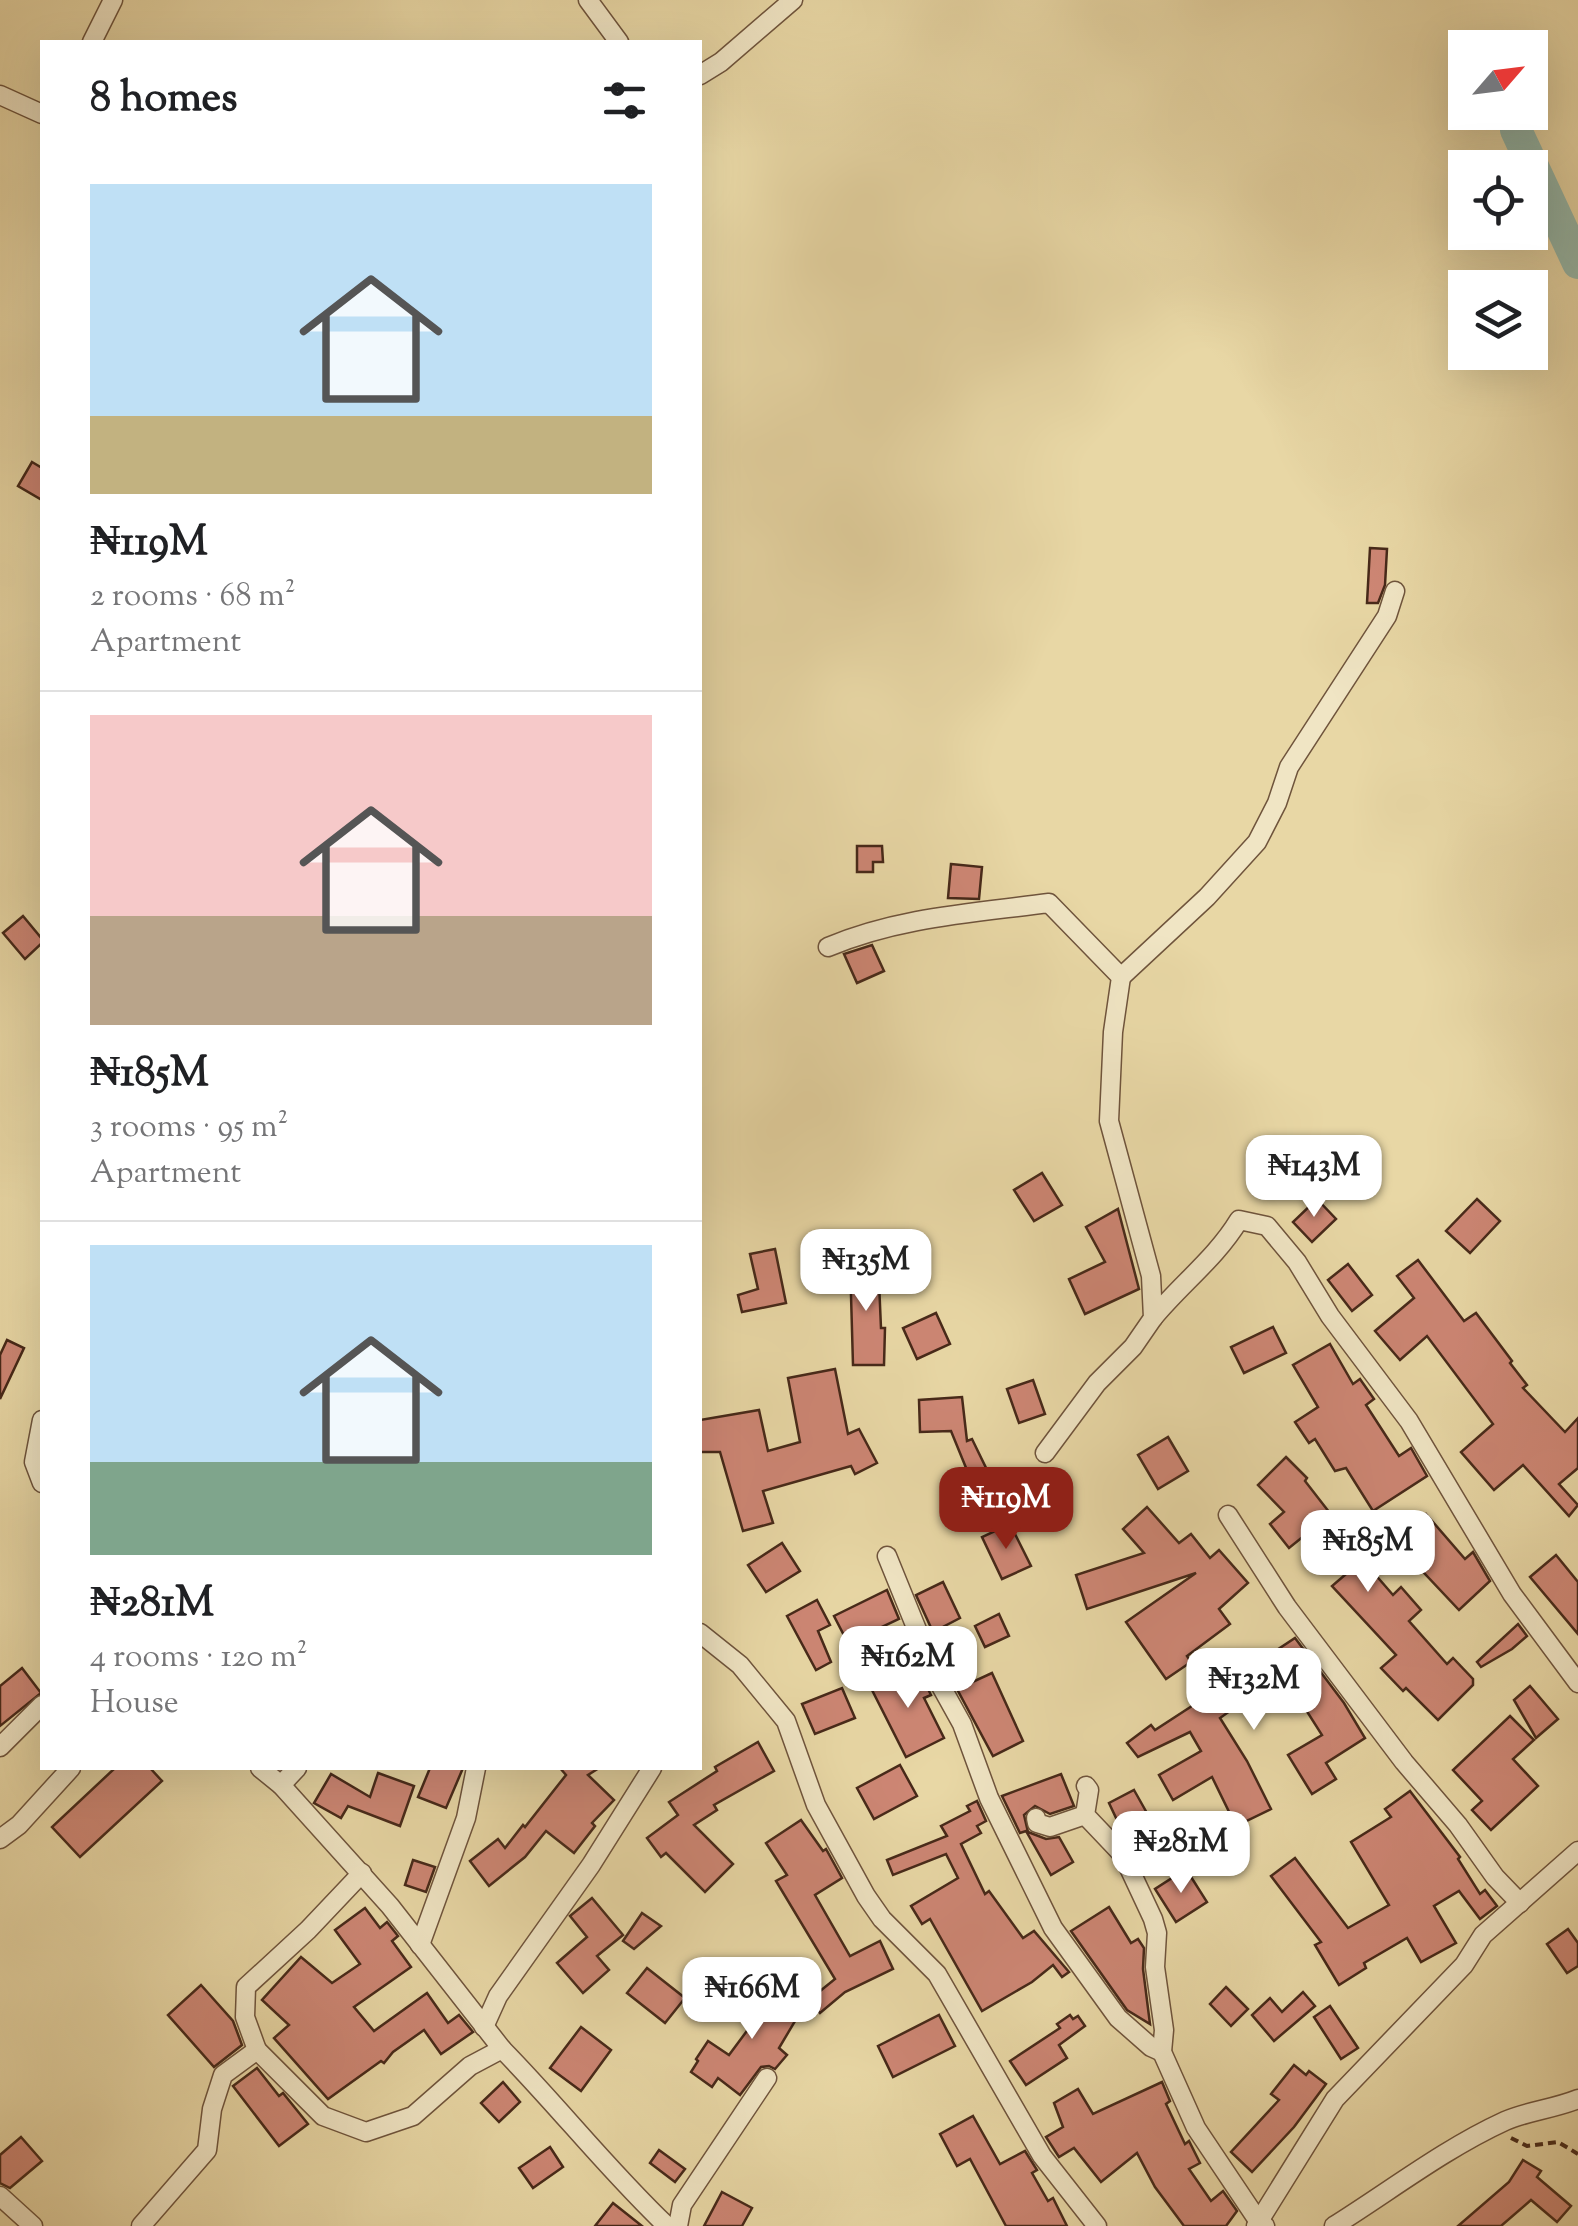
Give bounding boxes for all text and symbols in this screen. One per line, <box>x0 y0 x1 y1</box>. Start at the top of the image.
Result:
north arrow <box>1448 30 1548 130</box>
map controls <box>1448 30 1548 370</box>
text: 8 homes <box>90 70 238 130</box>
icon: filters <box>597 73 652 128</box>
button: locate <box>1448 150 1548 250</box>
icon: home <box>281 249 461 429</box>
button: layers <box>1448 270 1548 370</box>
text: ₦119M <box>90 514 207 574</box>
text: 2 rooms · 68 m² <box>90 574 296 620</box>
text: Apartment <box>90 620 241 666</box>
icon: home <box>281 780 461 960</box>
text: ₦185M <box>90 1045 209 1105</box>
text: 3 rooms · 95 m² <box>90 1105 288 1151</box>
pin: ₦143M <box>1244 1135 1384 1220</box>
text: ₦143M <box>1268 1144 1360 1190</box>
text: Apartment <box>90 1151 241 1197</box>
pin: ₦135M <box>796 1229 936 1314</box>
text: ₦135M <box>822 1238 910 1284</box>
icon: home <box>281 1310 461 1490</box>
pin: ₦119M <box>936 1467 1076 1552</box>
text: ₦119M <box>961 1476 1051 1522</box>
pin: ₦185M <box>1298 1510 1438 1595</box>
text: ₦185M <box>1323 1519 1413 1565</box>
text: ₦281M <box>90 1575 214 1635</box>
pin: ₦162M <box>838 1626 978 1711</box>
text: 4 rooms · 120 m² <box>90 1635 308 1681</box>
text: ₦162M <box>861 1635 955 1681</box>
pin: ₦132M <box>1184 1648 1324 1733</box>
text: ₦132M <box>1208 1657 1300 1703</box>
text: House <box>90 1681 179 1727</box>
pin: ₦281M <box>1111 1811 1251 1896</box>
text: ₦281M <box>1134 1820 1228 1866</box>
pin: ₦166M <box>682 1957 822 2042</box>
text: ₦166M <box>704 1966 800 2012</box>

